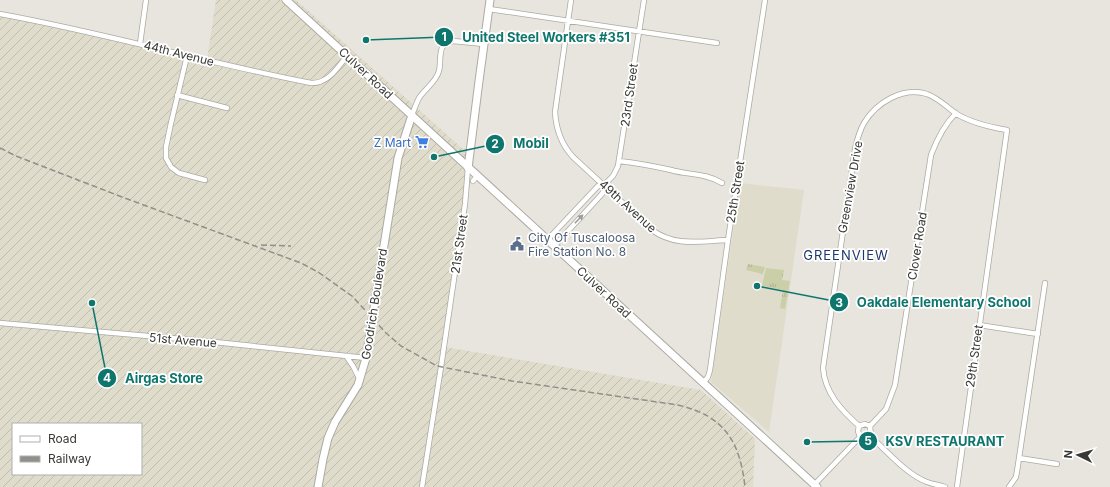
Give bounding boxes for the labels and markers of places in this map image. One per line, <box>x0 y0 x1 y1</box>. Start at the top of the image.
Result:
callout: United Steel Workers #351 <box>434 25 638 50</box>
callout: Mobil <box>485 131 557 156</box>
supermarket icon: Z Mart <box>414 134 430 150</box>
place label: Z Mart <box>374 135 411 150</box>
place label: City Of Tuscaloosa Fire Station No. 8 <box>528 230 635 259</box>
public building icon: City Of Tuscaloosa Fire Station No. 8 <box>509 236 525 252</box>
callout: Oakdale Elementary School <box>829 290 1039 315</box>
callout: Airgas Store <box>97 366 211 391</box>
callout: KSV RESTAURANT <box>858 429 1013 454</box>

